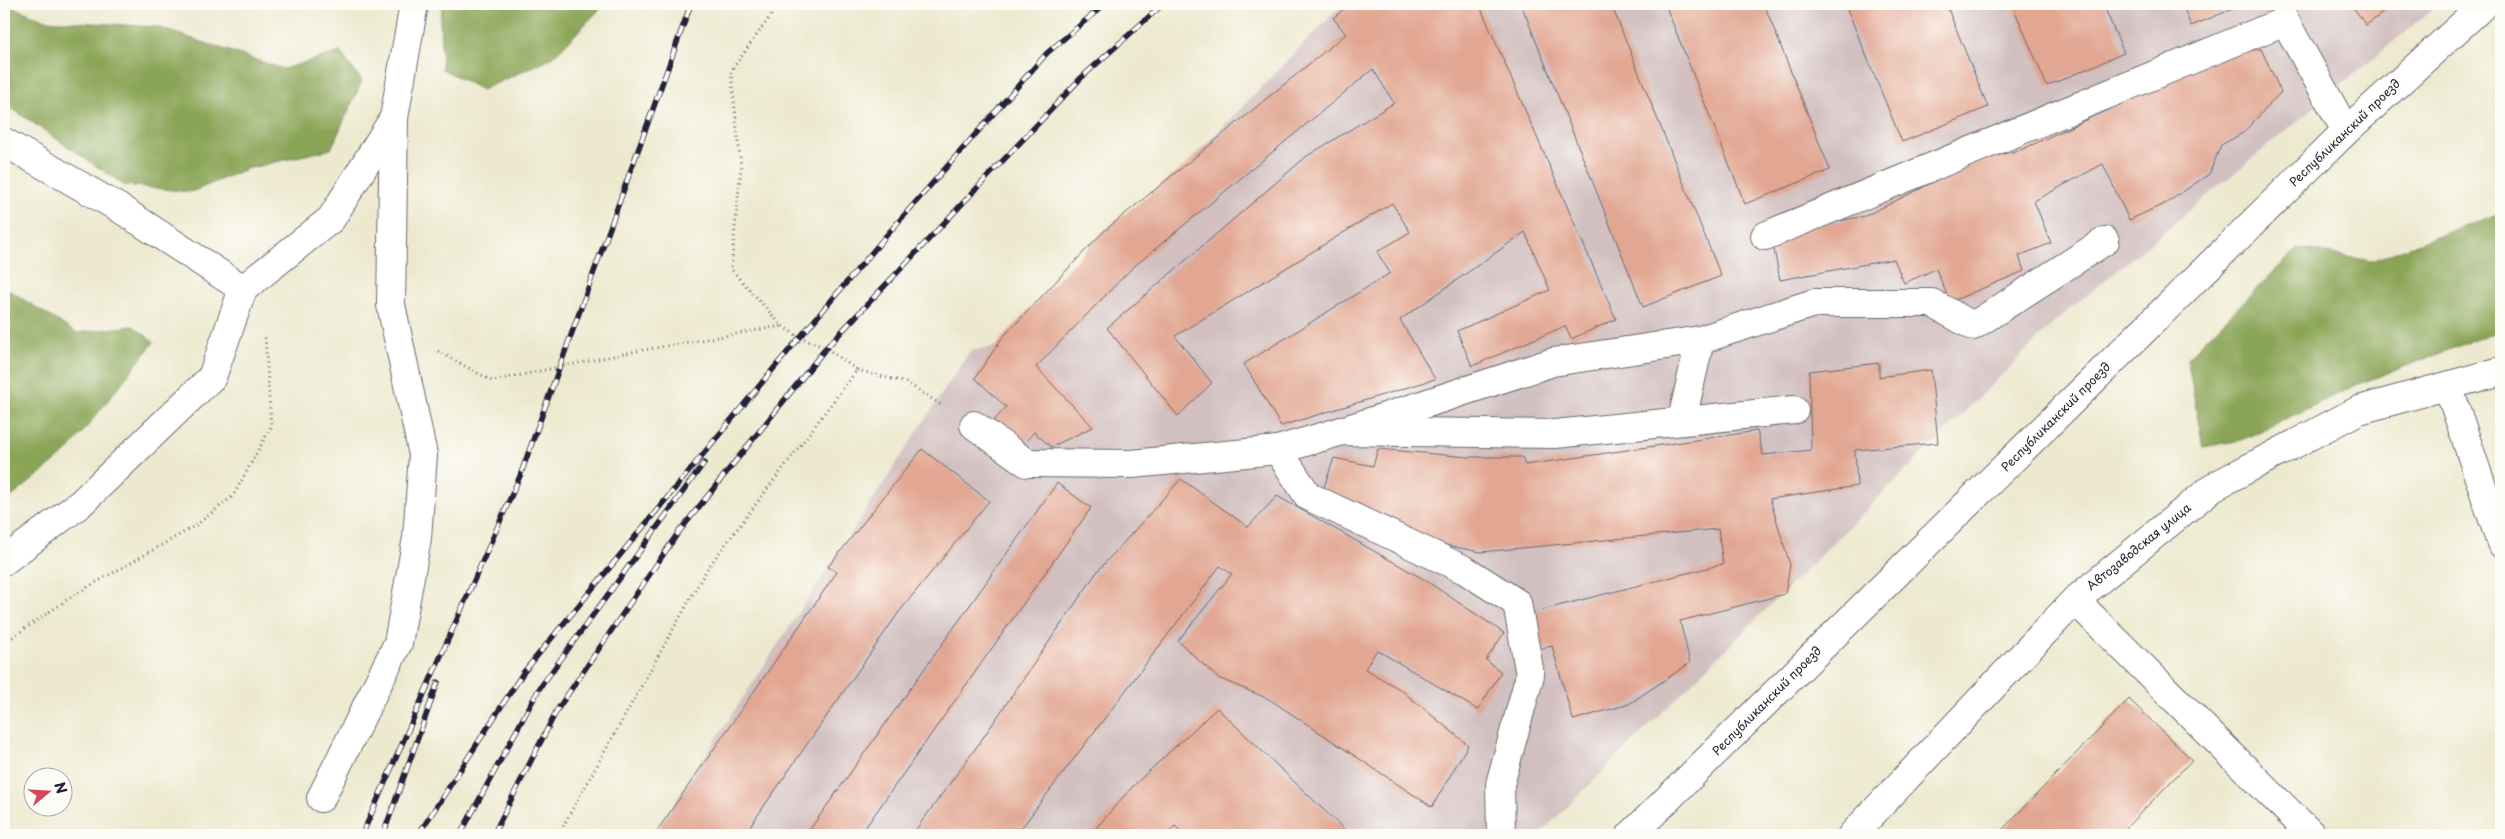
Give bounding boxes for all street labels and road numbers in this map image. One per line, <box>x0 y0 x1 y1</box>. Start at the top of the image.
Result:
street label: Республиканский проезд <box>2285 74 2404 190</box>
street label: Республиканский проезд <box>1997 358 2114 475</box>
street label: Автозаводская улица <box>2082 498 2195 594</box>
street label: Республиканский проезд <box>1708 642 1825 759</box>

